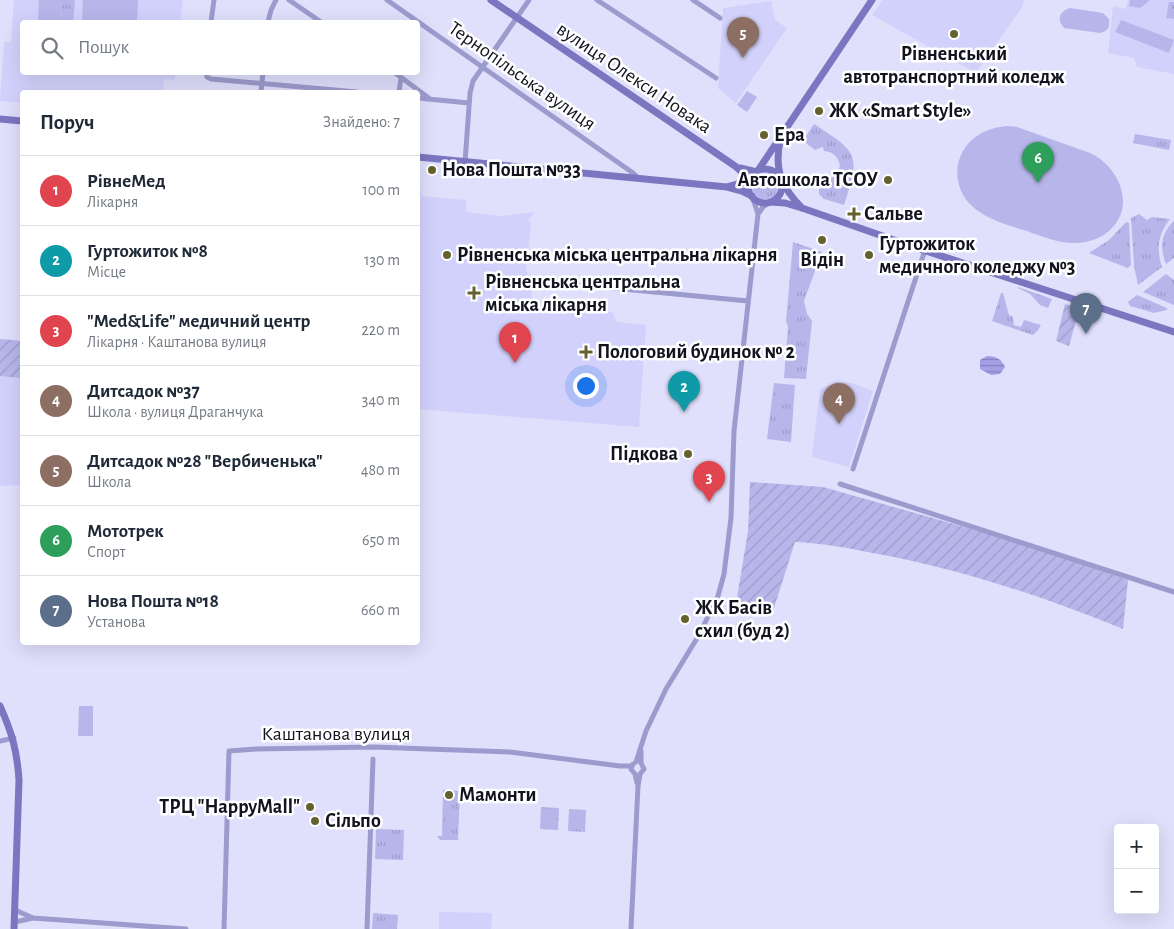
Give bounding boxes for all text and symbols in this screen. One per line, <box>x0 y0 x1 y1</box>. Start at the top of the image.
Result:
pin: 5 <box>727 17 759 58</box>
street label: Тернопільська вулиця <box>445 18 599 134</box>
street label: вулиця Олекси Новака <box>553 19 715 137</box>
search box <box>20 20 420 75</box>
marker: Рівненський автотранспортний коледж <box>948 28 960 40</box>
icon: search <box>38 34 66 62</box>
text: Пошук <box>78 38 129 57</box>
place label: Рівненський автотранспортний коледж <box>843 44 1065 87</box>
place label: ЖК «Smart Style» <box>829 101 972 121</box>
marker: ЖК «Smart Style» <box>813 105 825 117</box>
text: Поруч <box>40 112 94 133</box>
text: Знайдено: 7 <box>323 114 400 130</box>
place label: Ера <box>774 125 805 145</box>
marker: Ера <box>758 129 770 141</box>
pin: 6 <box>1022 142 1054 183</box>
place label: Нова Пошта №33 <box>442 160 581 180</box>
marker: Нова Пошта №33 <box>426 164 438 176</box>
place label: Автошкола ТСОУ <box>737 170 878 190</box>
text: РівнеМед <box>87 172 166 191</box>
marker: Автошкола ТСОУ <box>882 174 894 186</box>
text: 1 <box>53 182 59 198</box>
text: 100 m <box>362 182 400 198</box>
text: Лікарня <box>87 194 138 210</box>
place label: Сальве <box>864 204 923 224</box>
marker: Сальве <box>848 208 860 220</box>
marker: Відін <box>816 234 828 246</box>
place label: Гуртожиток медичного коледжу №3 <box>879 234 1075 277</box>
text: Гуртожиток №8 <box>87 242 208 261</box>
place label: Рівненська міська центральна лікарня <box>457 245 777 265</box>
marker: Рівненська міська центральна лікарня <box>441 249 453 261</box>
marker: Гуртожиток медичного коледжу №3 <box>863 249 875 261</box>
place label: Відін <box>800 250 844 270</box>
text: 2 <box>52 252 60 268</box>
text: 130 m <box>364 252 400 268</box>
text: Місце <box>87 264 126 280</box>
place label: Рівненська центральна міська лікарня <box>485 272 681 315</box>
marker: Рівненська центральна міська лікарня <box>467 286 481 300</box>
pin: 7 <box>1070 293 1102 334</box>
text: "Med&Life" медичний центр <box>87 312 310 331</box>
text: 3 <box>53 322 59 338</box>
text: 220 m <box>362 322 400 338</box>
pin: 1 <box>499 322 531 363</box>
text: Лікарня · Каштанова вулиця <box>87 334 267 350</box>
place label: Пологовий будинок № 2 <box>597 342 795 362</box>
marker: Пологовий будинок № 2 <box>579 345 593 359</box>
pin: 2 <box>668 371 700 412</box>
your location <box>573 373 599 399</box>
text: Дитсадок №37 <box>87 382 200 401</box>
pin: 4 <box>823 383 855 424</box>
text: 4 <box>52 392 60 408</box>
text: 340 m <box>362 392 400 408</box>
text: Школа · вулиця Драганчука <box>87 404 264 420</box>
place label: Підкова <box>610 444 679 464</box>
marker: Підкова <box>682 448 694 460</box>
text: Дитсадок №28 "Вербиченька" <box>87 452 323 471</box>
pin: 3 <box>693 461 725 502</box>
text: 5 <box>53 462 59 478</box>
text: 480 m <box>361 462 400 478</box>
text: Школа <box>87 474 131 490</box>
text: Мототрек <box>87 522 164 541</box>
text: 6 <box>52 532 60 548</box>
text: 650 m <box>362 532 400 548</box>
text: Спорт <box>87 544 126 560</box>
text: Нова Пошта №18 <box>87 592 219 611</box>
place label: ЖК Басів схил (буд 2) <box>695 598 790 641</box>
text: 7 <box>53 602 59 618</box>
text: 660 m <box>361 602 400 618</box>
marker: ЖК Басів схил (буд 2) <box>679 613 691 625</box>
text: Установа <box>87 614 146 630</box>
street label: Каштанова вулиця <box>261 724 411 744</box>
place label: Мамонти <box>459 785 537 805</box>
marker: Мамонти <box>443 789 455 801</box>
place label: ТРЦ "HappyMall" <box>159 797 300 817</box>
marker: ТРЦ "HappyMall" <box>304 801 316 813</box>
place label: Сільпо <box>325 811 381 831</box>
marker: Сільпо <box>309 815 321 827</box>
map controls <box>1114 824 1159 914</box>
button: + <box>1114 824 1159 869</box>
button: − <box>1114 869 1159 914</box>

